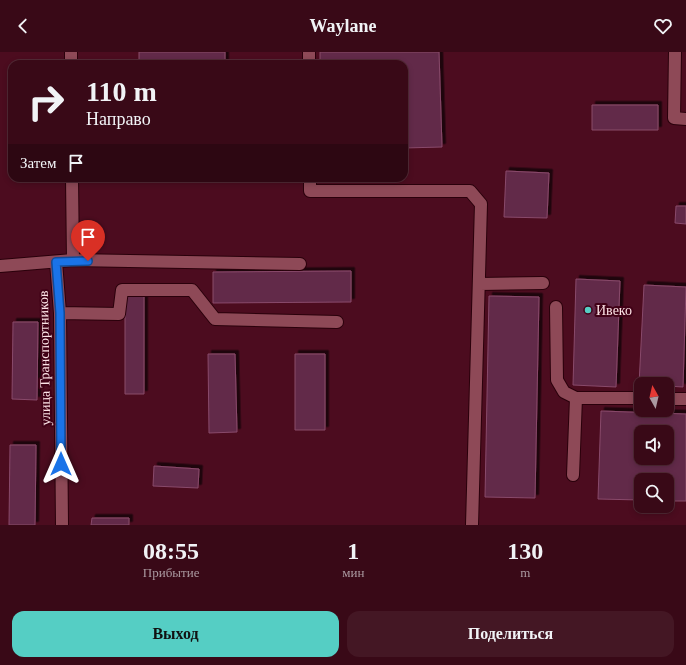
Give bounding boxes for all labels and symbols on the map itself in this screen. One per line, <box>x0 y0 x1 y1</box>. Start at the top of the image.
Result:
pin <box>71 220 105 261</box>
street label: улица Транспортников <box>36 290 53 426</box>
place label: Ивеко <box>596 303 632 318</box>
marker: Ивеко <box>583 305 593 315</box>
north arrow <box>634 377 674 417</box>
position arrow <box>40 443 82 485</box>

